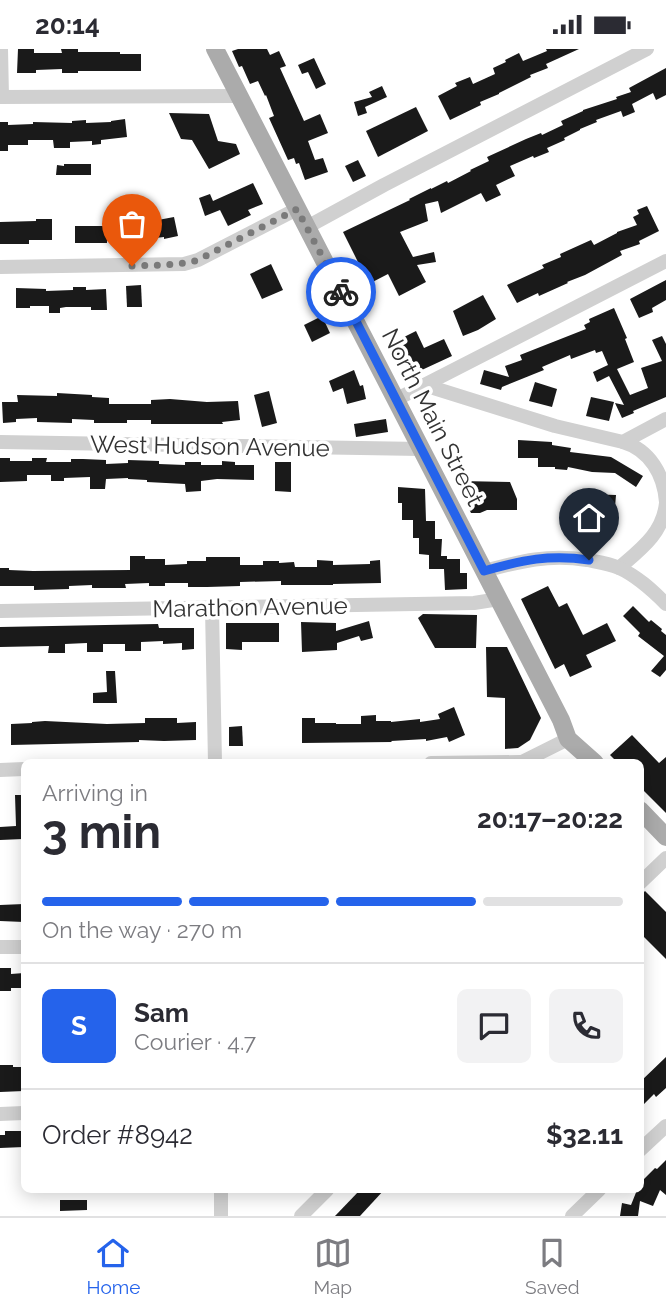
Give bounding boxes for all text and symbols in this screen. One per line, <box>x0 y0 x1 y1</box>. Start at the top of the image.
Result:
text: 20:14 <box>35 10 100 40</box>
pin <box>102 194 162 266</box>
icon: bag <box>113 205 151 243</box>
courier <box>306 257 376 327</box>
icon: bike <box>322 273 360 311</box>
street label: North Main Street <box>376 324 490 510</box>
street label: West Hudson Avenue <box>90 429 330 463</box>
pin <box>559 488 619 560</box>
icon: home <box>570 499 608 537</box>
street label: Marathon Avenue <box>152 591 348 623</box>
text: Arriving in <box>42 779 148 806</box>
text: 20:17–20:22 <box>477 804 623 834</box>
text: 3 min <box>42 805 161 859</box>
text: On the way · 270 m <box>42 916 242 943</box>
button: chat <box>457 989 531 1063</box>
button: phone <box>549 989 623 1063</box>
text: Sam <box>134 998 189 1028</box>
text: S <box>71 1011 87 1041</box>
text: Courier · 4.7 <box>134 1028 256 1055</box>
text: Order #8942 <box>42 1120 193 1150</box>
text: $32.11 <box>546 1120 623 1150</box>
tab: Home <box>87 1234 140 1298</box>
tab: Map <box>313 1234 352 1298</box>
tab: Saved <box>525 1234 579 1298</box>

